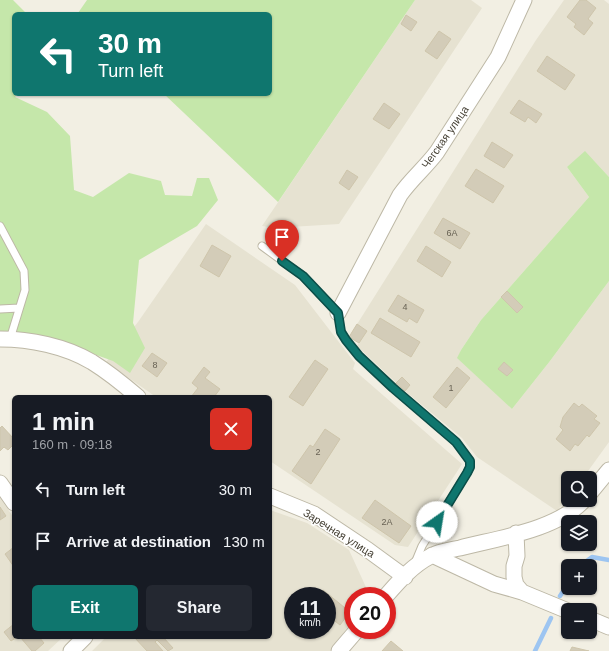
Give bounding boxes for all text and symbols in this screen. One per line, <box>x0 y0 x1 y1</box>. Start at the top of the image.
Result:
icon: left <box>32 28 84 80</box>
text: 30 m <box>98 28 162 59</box>
text: Turn left <box>98 61 163 81</box>
street label: Чегская улица <box>419 103 471 170</box>
pin <box>265 220 299 261</box>
icon: arrive <box>271 226 293 248</box>
house number: 6А <box>446 228 458 238</box>
house number: 4 <box>402 302 408 312</box>
house number: 8 <box>152 360 158 370</box>
house number: 1 <box>448 383 454 393</box>
text: 1 min <box>32 408 95 435</box>
button: close <box>210 408 252 450</box>
text: 160 m · 09:18 <box>32 437 112 452</box>
house number: 2 <box>315 447 321 457</box>
map controls <box>561 471 597 639</box>
button: search <box>561 471 597 507</box>
icon: left <box>32 478 54 500</box>
text: Turn left <box>66 481 125 498</box>
text: 30 m <box>219 481 252 498</box>
position arrow <box>416 501 458 543</box>
street label: Заречная улица <box>301 506 378 560</box>
button: layers <box>561 515 597 551</box>
house number: 2А <box>381 517 393 527</box>
icon: arrive <box>32 530 54 552</box>
text: Arrive at destination <box>66 533 211 550</box>
text: 130 m <box>223 533 265 550</box>
button: + <box>561 559 597 595</box>
button: Exit <box>32 585 138 631</box>
button: Share <box>146 585 252 631</box>
speed limit sign: 20 <box>344 587 396 639</box>
text: 11 <box>299 597 321 619</box>
button: − <box>561 603 597 639</box>
text: km/h <box>299 617 321 628</box>

